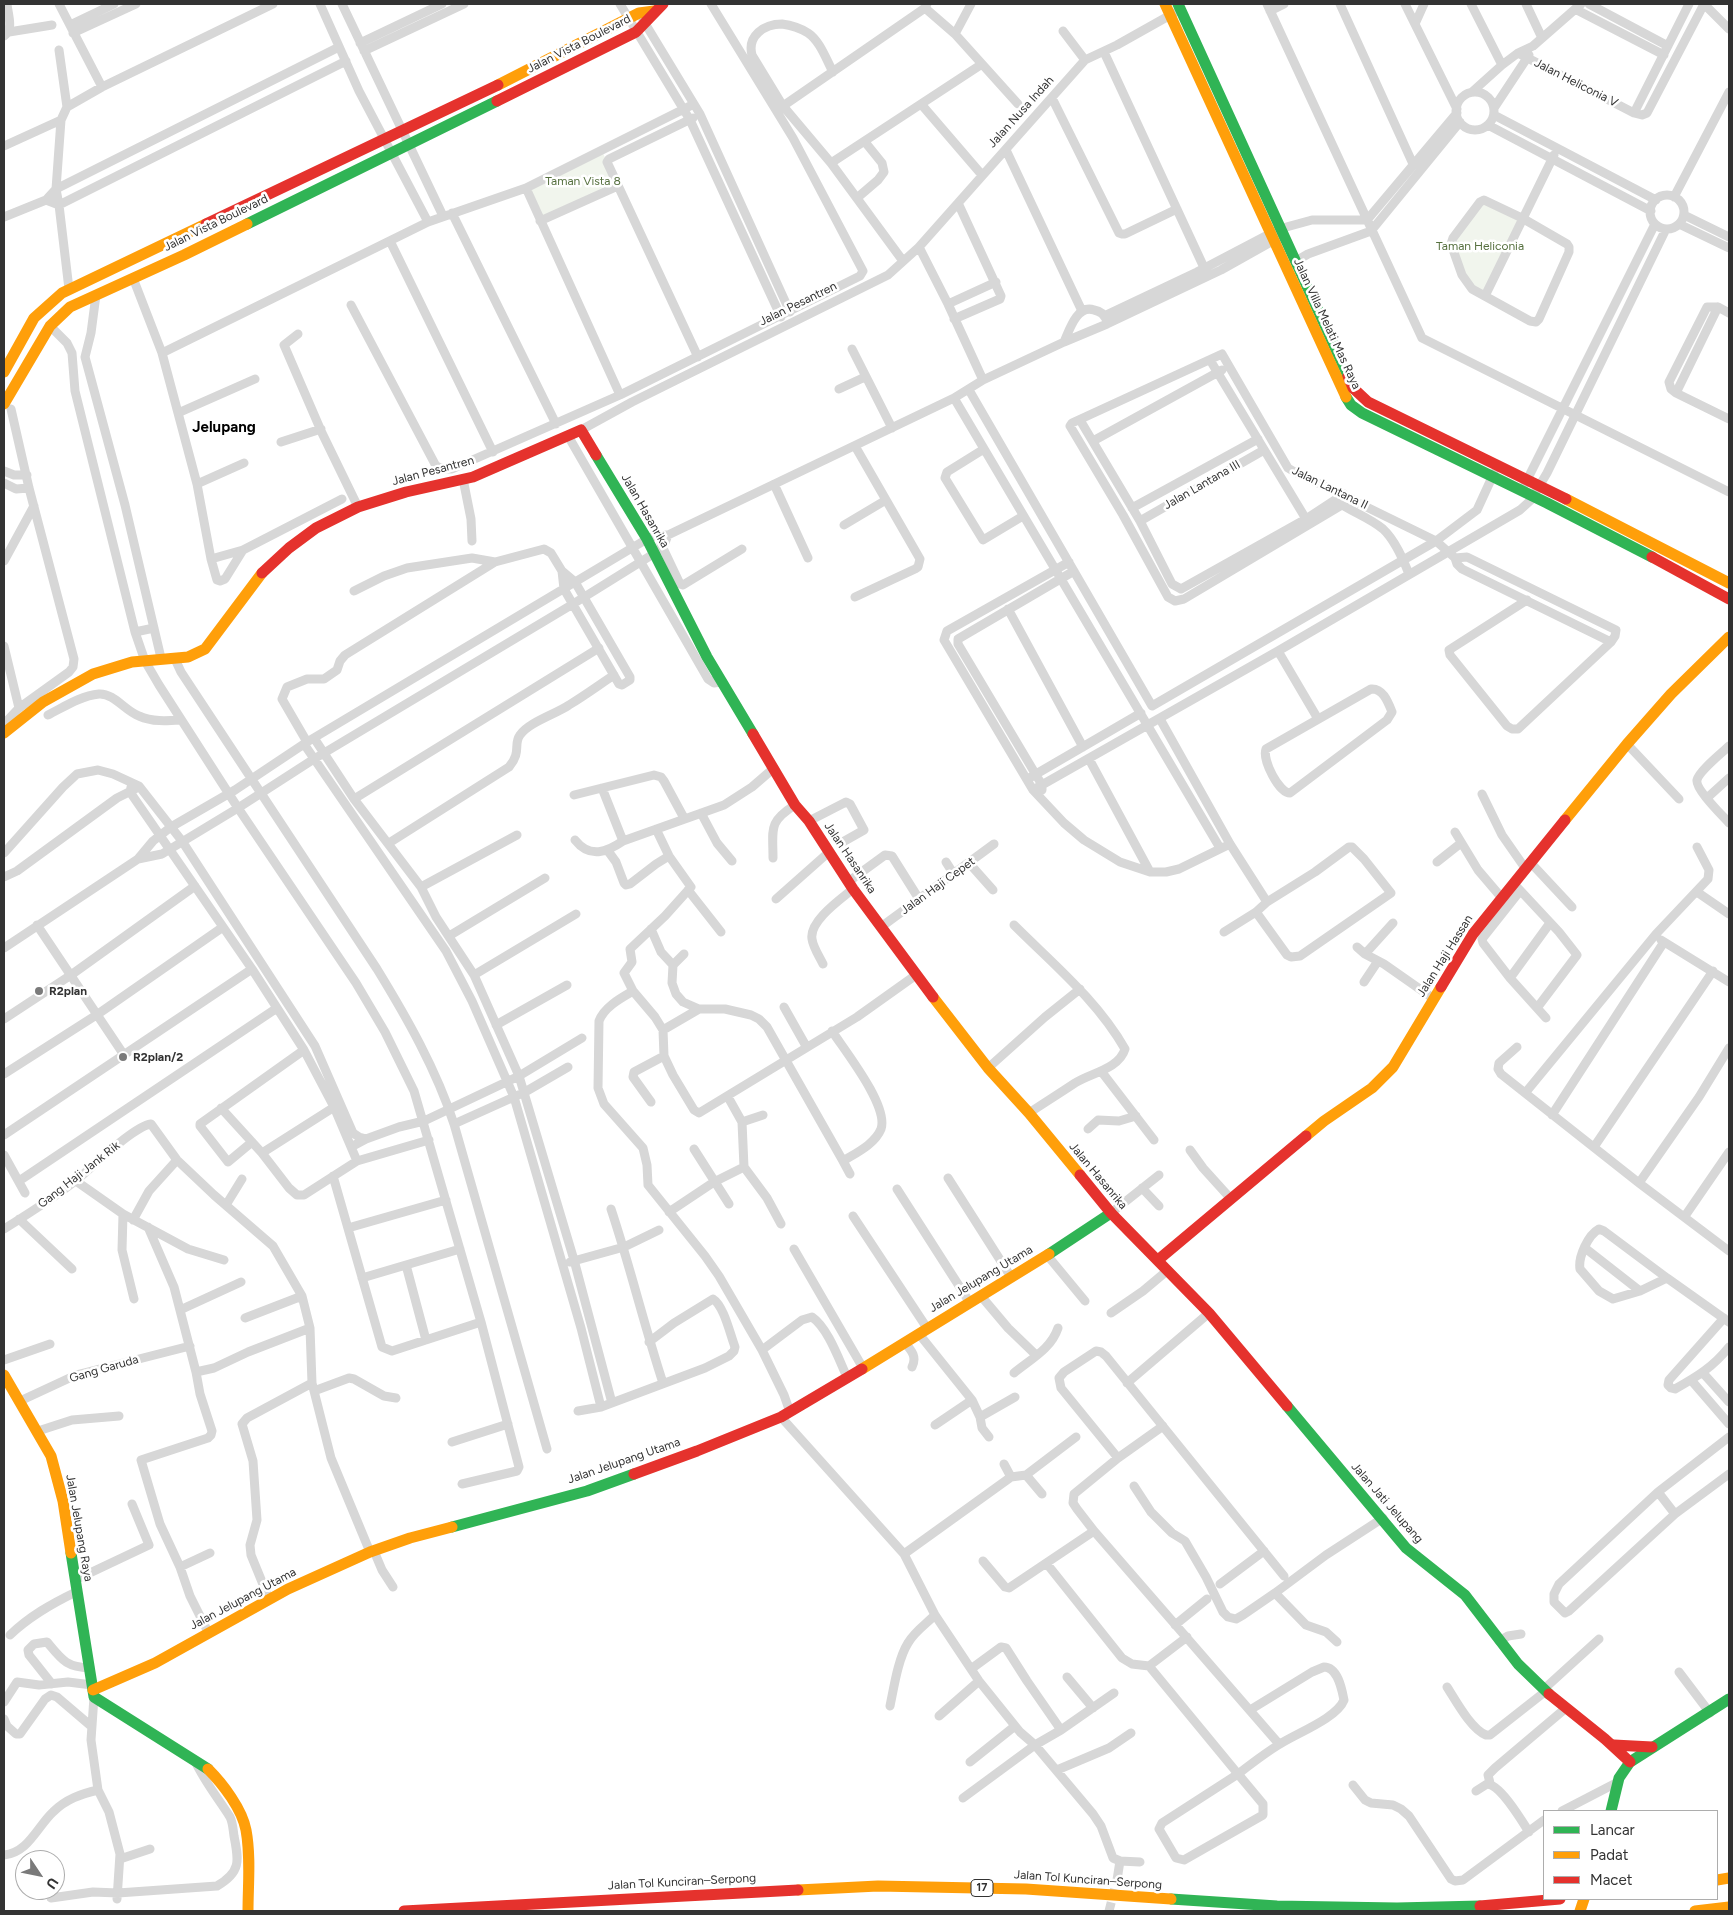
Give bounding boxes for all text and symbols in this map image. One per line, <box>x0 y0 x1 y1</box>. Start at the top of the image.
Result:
street label: Jalan Vista Boulevard <box>525 12 633 76</box>
street label: Jalan Heliconia V <box>1532 56 1620 110</box>
street label: Jalan Nusa Indah <box>985 73 1057 151</box>
park label: Taman Vista 8 <box>545 174 621 188</box>
street label: Jalan Vista Boulevard <box>161 191 271 255</box>
park label: Taman Heliconia <box>1436 239 1524 253</box>
street label: Jalan Villa Melati Mas Raya <box>1290 256 1364 392</box>
street label: Jalan Pesantren <box>757 279 839 329</box>
district label: Jelupang <box>192 419 256 437</box>
street label: Jalan Pesantren <box>390 453 476 489</box>
street label: Jalan Lantana III <box>1161 457 1243 513</box>
street label: Jalan Lantana II <box>1290 463 1370 513</box>
street label: Jalan Hasanrika <box>618 471 672 551</box>
street label: Jalan Hasanrika <box>821 820 879 896</box>
street label: Jalan Haji Cepet <box>898 854 978 918</box>
street label: Jalan Haji Hassan <box>1414 912 1476 1000</box>
place label: R2plan <box>49 984 87 998</box>
marker: R2plan <box>33 985 45 997</box>
place label: R2plan/2 <box>133 1050 183 1064</box>
marker: R2plan/2 <box>117 1051 129 1063</box>
street label: Gang Haji Jank Rik <box>35 1139 123 1211</box>
street label: Jalan Hasanrika <box>1066 1140 1130 1212</box>
street label: Jalan Jelupang Utama <box>927 1242 1035 1316</box>
street label: Gang Garuda <box>68 1352 140 1386</box>
street label: Jalan Jelupang Utama <box>566 1435 682 1487</box>
street label: Jalan Jati Jelupang <box>1348 1460 1426 1546</box>
street label: Jalan Jelupang Raya <box>62 1473 96 1583</box>
street label: Jalan Jelupang Utama <box>187 1565 299 1633</box>
legend <box>1543 1810 1718 1900</box>
text: Lancar <box>1590 1821 1635 1839</box>
text: Padat <box>1590 1846 1628 1864</box>
north arrow <box>15 1850 65 1900</box>
street label: Jalan Tol Kunciran–Serpong <box>1013 1868 1163 1892</box>
street label: Jalan Tol Kunciran–Serpong <box>608 1871 756 1893</box>
text: Macet <box>1590 1871 1632 1889</box>
text: U <box>42 1874 62 1892</box>
road number: 17 <box>971 1880 993 1896</box>

